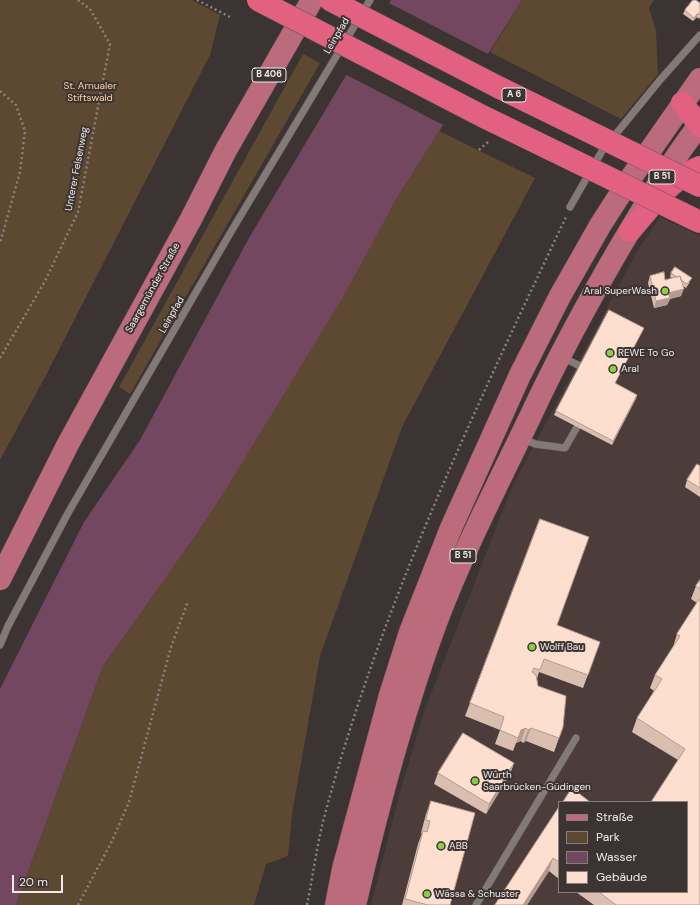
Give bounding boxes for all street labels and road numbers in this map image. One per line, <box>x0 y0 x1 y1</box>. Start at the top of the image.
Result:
street label: Leinpfad <box>322 16 352 56</box>
road number: B 406 <box>252 68 286 82</box>
road number: A 6 <box>502 88 526 102</box>
street label: Unterer Felsenweg <box>63 126 91 212</box>
road number: B 51 <box>649 170 675 184</box>
street label: Saargemünder Straße <box>123 241 183 335</box>
street label: Leinpfad <box>157 295 187 335</box>
road number: B 51 <box>450 549 476 563</box>

